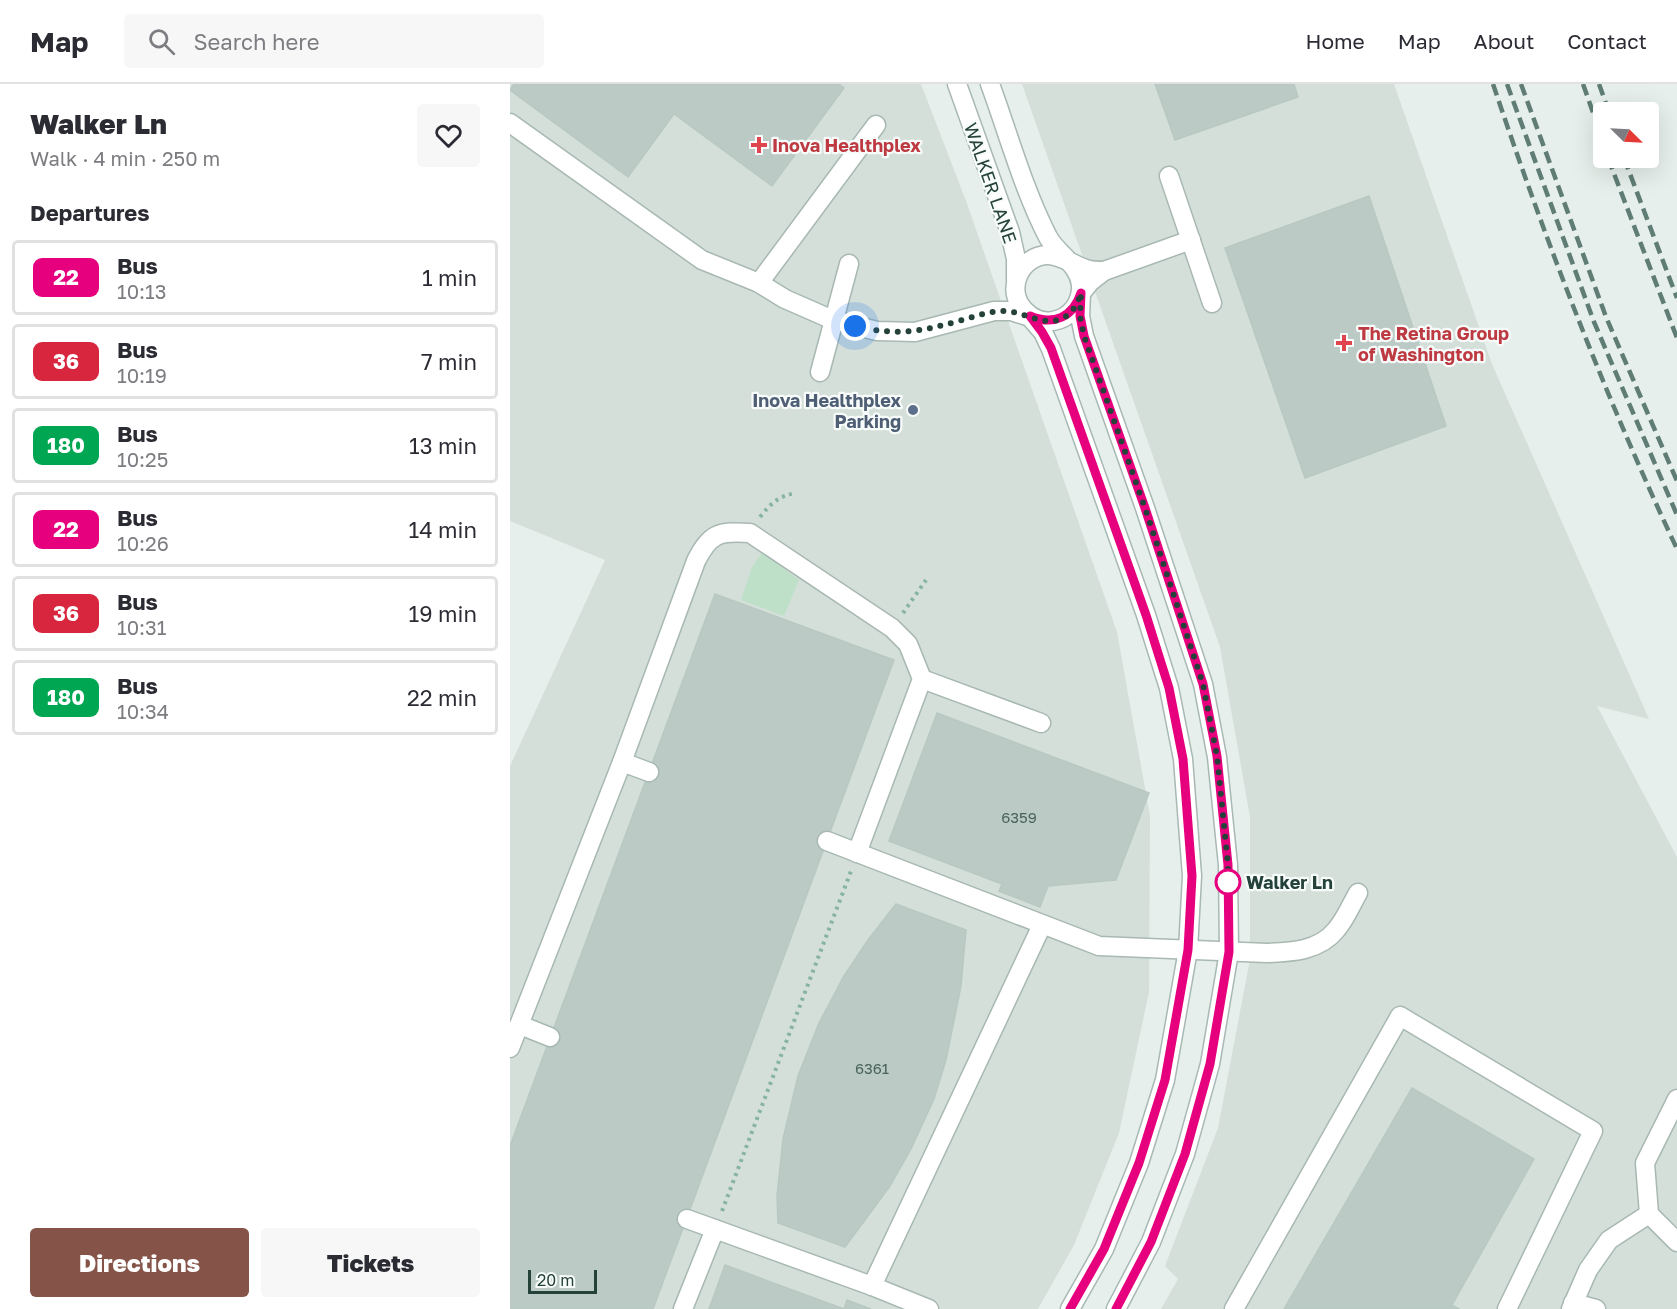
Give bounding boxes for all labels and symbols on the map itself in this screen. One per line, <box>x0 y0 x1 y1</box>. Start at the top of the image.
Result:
north arrow <box>1593 102 1659 168</box>
street label: WALKER LANE <box>960 120 1022 246</box>
place label: Inova Healthplex <box>772 134 921 156</box>
marker: Inova Healthplex <box>750 136 768 154</box>
your location <box>840 311 870 341</box>
place label: The Retina Group of Washington <box>1358 322 1509 365</box>
marker: The Retina Group of Washington <box>1335 334 1353 352</box>
place label: Inova Healthplex Parking <box>752 389 902 432</box>
marker: Inova Healthplex Parking <box>906 403 920 417</box>
house number: 6359 <box>1001 808 1037 826</box>
marker: Walker Ln <box>1215 869 1241 895</box>
place label: Walker Ln <box>1246 871 1333 893</box>
house number: 6361 <box>855 1059 889 1077</box>
scale bar <box>528 1267 597 1294</box>

